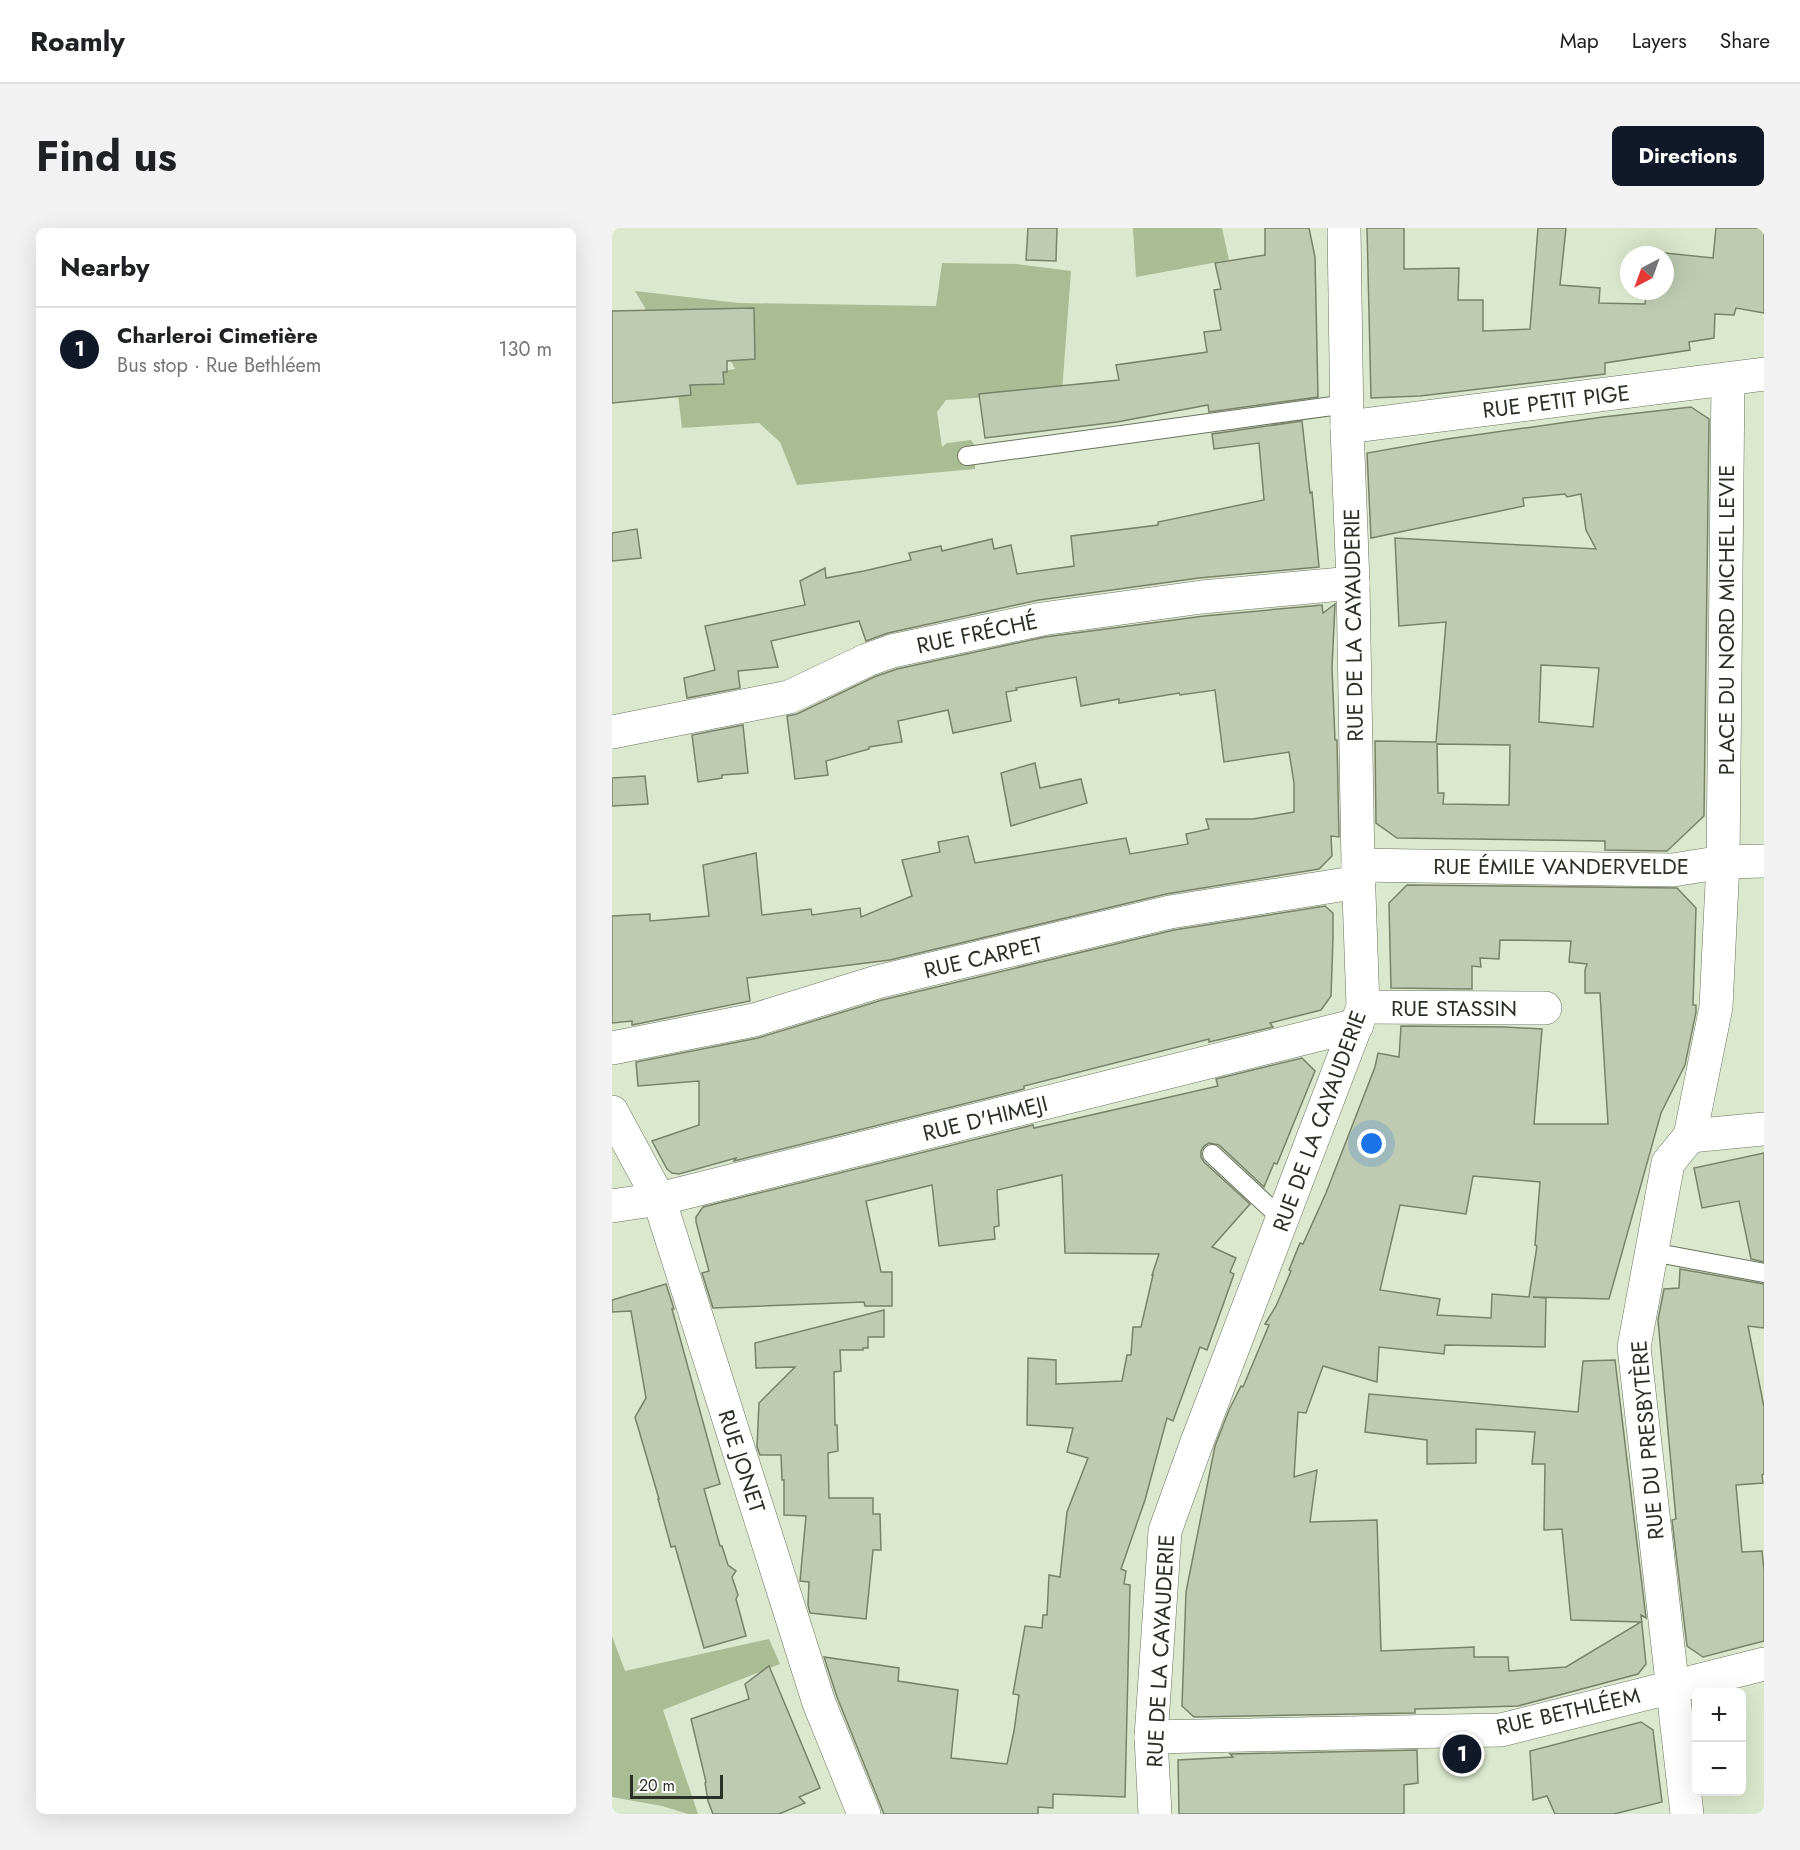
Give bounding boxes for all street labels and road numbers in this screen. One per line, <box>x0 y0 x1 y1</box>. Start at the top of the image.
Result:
street label: RUE PETIT PIGE <box>1481 376 1631 426</box>
street label: PLACE DU NORD MICHEL LEVIE <box>1710 465 1742 775</box>
street label: RUE DE LA CAYAUDERIE <box>1335 508 1371 742</box>
street label: RUE FRÉCHÉ <box>913 605 1041 661</box>
street label: RUE ÉMILE VANDERVELDE <box>1433 850 1689 882</box>
street label: RUE CARPET <box>921 928 1046 986</box>
street label: RUE STASSIN <box>1391 992 1517 1024</box>
street label: RUE DE LA CAYAUDERIE <box>1264 1006 1374 1236</box>
street label: RUE D'HIMEJI <box>919 1087 1051 1149</box>
street label: RUE DU PRESBYTÈRE <box>1622 1339 1672 1541</box>
street label: RUE JONET <box>710 1405 774 1517</box>
street label: RUE DE LA CAYAUDERIE <box>1138 1534 1182 1768</box>
street label: RUE BETHLÉEM <box>1493 1679 1643 1743</box>

